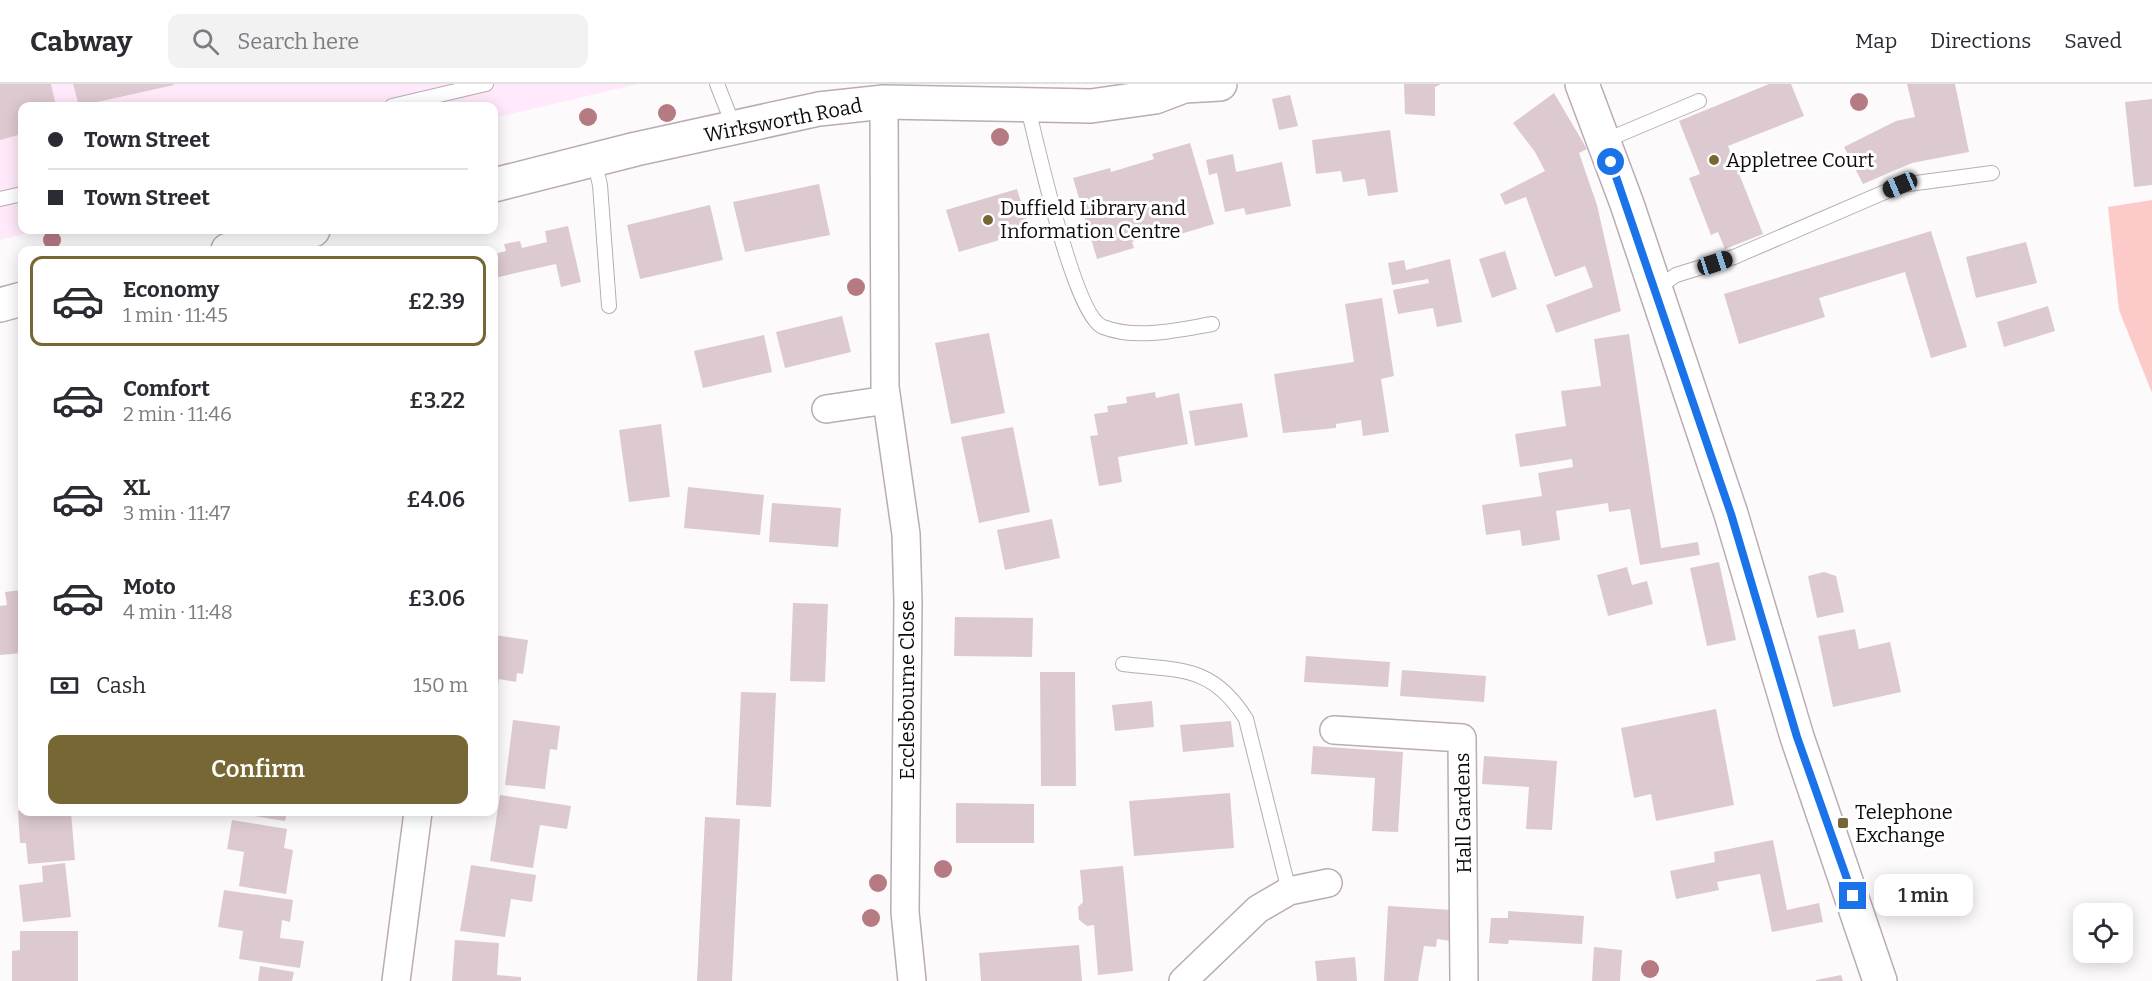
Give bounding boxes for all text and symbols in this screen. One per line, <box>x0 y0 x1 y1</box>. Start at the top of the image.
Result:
search box <box>168 14 588 68</box>
text: Cabway <box>30 25 132 58</box>
icon: search <box>189 25 222 58</box>
text: Search here <box>237 28 359 55</box>
text: Map <box>1855 28 1897 54</box>
text: Directions <box>1930 28 2031 54</box>
text: Saved <box>2064 28 2122 54</box>
street label: Wirksworth Road <box>702 93 864 147</box>
text: Town Street <box>84 126 210 153</box>
route start <box>1597 148 1624 175</box>
place label: Appletree Court <box>1726 148 1874 172</box>
marker: Appletree Court <box>1707 153 1721 167</box>
car <box>1880 170 1920 200</box>
text: Town Street <box>84 184 210 211</box>
place label: Duffield Library and Information Centre <box>1000 196 1186 243</box>
marker: Duffield Library and Information Centre <box>981 213 995 227</box>
car <box>1695 249 1735 277</box>
icon: car <box>51 274 105 328</box>
text: Economy <box>123 276 219 303</box>
text: £2.39 <box>408 288 465 315</box>
text: 1 min · 11:45 <box>123 303 228 327</box>
icon: car <box>51 373 105 427</box>
text: Comfort <box>123 375 210 402</box>
text: £3.22 <box>409 387 465 414</box>
text: 2 min · 11:46 <box>123 402 232 426</box>
icon: car <box>51 472 105 526</box>
text: XL <box>123 474 150 501</box>
text: £4.06 <box>406 486 465 513</box>
text: 3 min · 11:47 <box>123 501 230 525</box>
icon: car <box>51 571 105 625</box>
text: Moto <box>123 573 176 600</box>
text: £3.06 <box>408 585 465 612</box>
text: 4 min · 11:48 <box>123 600 233 624</box>
street label: Ecclesbourne Close <box>895 600 919 780</box>
icon: cash <box>48 669 81 702</box>
text: Cash <box>96 672 146 699</box>
text: 150 m <box>413 673 468 697</box>
button: Confirm <box>48 735 468 804</box>
street label: Hall Gardens <box>1450 752 1476 874</box>
place label: Telephone Exchange <box>1855 800 1953 847</box>
marker: Telephone Exchange <box>1836 816 1850 830</box>
callout: 1 min <box>1874 875 1973 917</box>
route end <box>1839 882 1866 909</box>
text: 1 min <box>1898 883 1949 907</box>
map controls <box>2073 903 2133 963</box>
button: locate <box>2073 903 2133 963</box>

